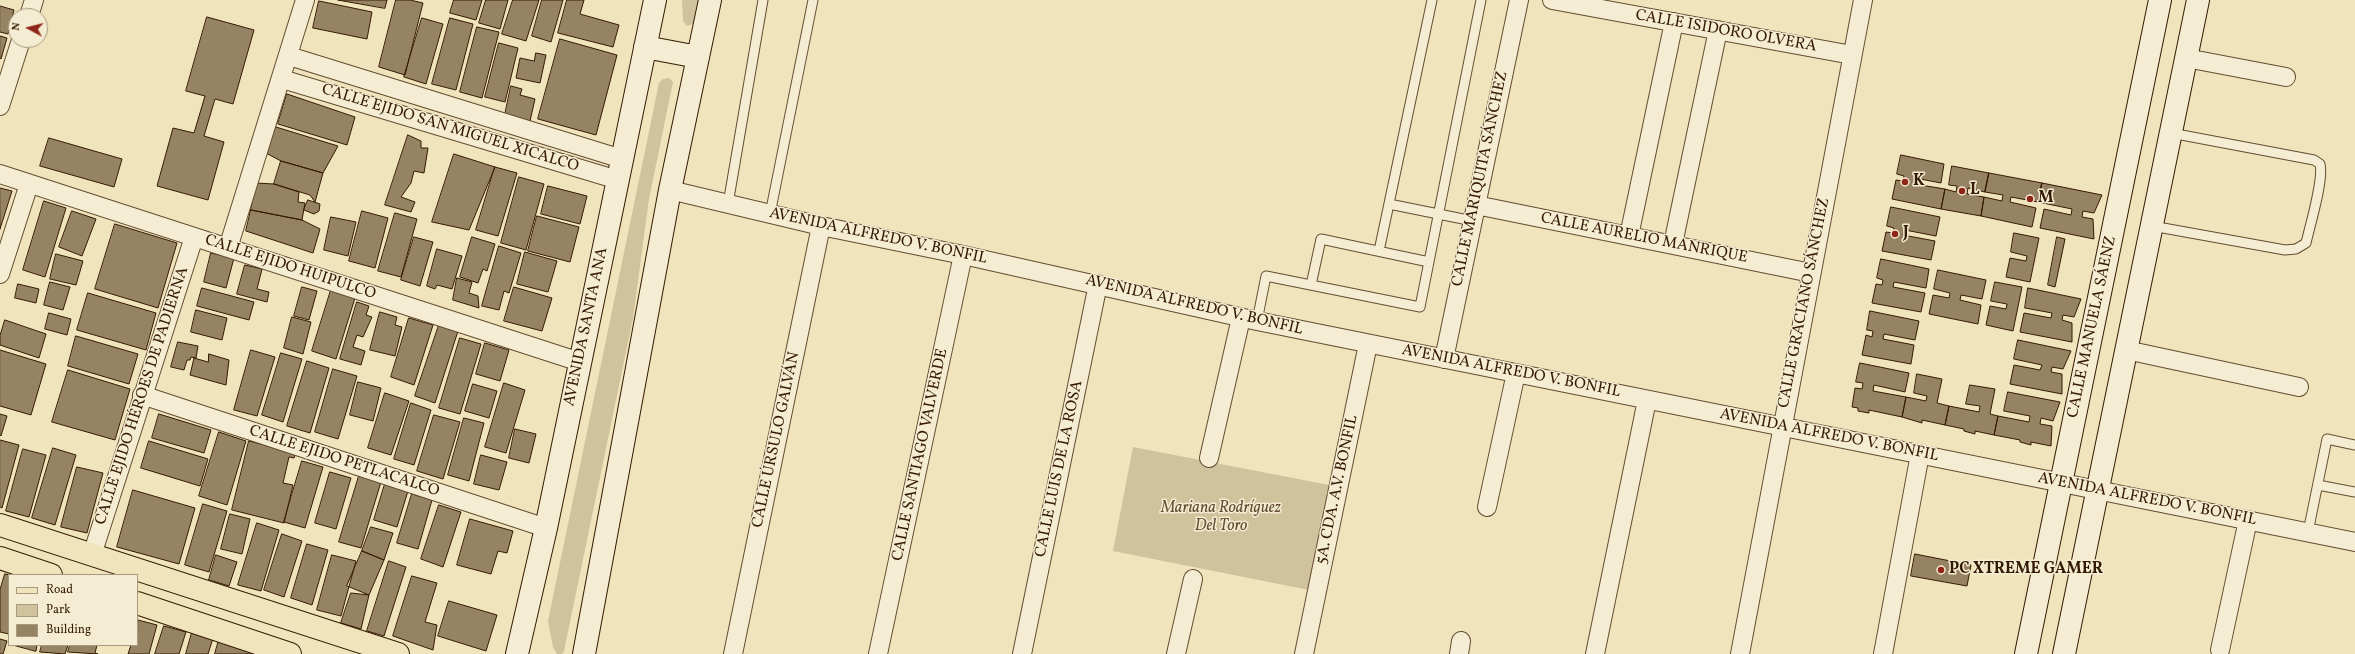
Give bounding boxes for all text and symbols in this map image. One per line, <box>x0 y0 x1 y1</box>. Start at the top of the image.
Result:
street label: CALLE ISIDORO OLVERA <box>1634 7 1818 57</box>
north arrow <box>8 8 48 48</box>
text: N <box>9 22 25 31</box>
street label: CALLE MARIQUITA SÁNCHEZ <box>1449 70 1513 288</box>
street label: CALLE EJIDO SAN MIGUEL XICALCO <box>319 81 581 177</box>
place label: K <box>1913 172 1925 192</box>
marker: K <box>1900 177 1910 187</box>
place label: L <box>1970 181 1980 201</box>
marker: L <box>1957 186 1967 196</box>
place label: M <box>2038 189 2053 209</box>
marker: M <box>2025 194 2035 204</box>
street label: CALLE GRACIANO SÁNCHEZ <box>1775 196 1835 410</box>
street label: AVENIDA ALFREDO V. BONFIL <box>767 204 989 270</box>
street label: CALLE AURELIO MANRIQUE <box>1539 210 1749 268</box>
place label: J <box>1903 224 1909 244</box>
marker: J <box>1890 229 1900 239</box>
street label: CALLE EJIDO HUIPULCO <box>202 231 378 305</box>
street label: CALLE MANUELA SÁENZ <box>2064 234 2122 420</box>
street label: AVENIDA SANTA ANA <box>561 246 613 408</box>
street label: CALLE EJIDO HÉROES DE PADIERNA <box>92 265 194 527</box>
street label: AVENIDA ALFREDO V. BONFIL <box>1084 272 1304 340</box>
street label: AVENIDA ALFREDO V. BONFIL <box>1400 341 1622 403</box>
street label: CALLE SANTIAGO VALVERDE <box>889 347 953 563</box>
street label: CALLE ÚRSULO GALVÁN <box>749 350 805 530</box>
street label: CALLE LUIS DE LA ROSA <box>1032 379 1088 559</box>
street label: AVENIDA ALFREDO V. BONFIL <box>1718 405 1940 467</box>
street label: 5A. CDA. A.V. BONFIL <box>1313 414 1363 566</box>
street label: CALLE EJIDO PETLACALCO <box>246 422 442 502</box>
street label: AVENIDA ALFREDO V. BONFIL <box>2036 469 2258 531</box>
park label: Mariana Rodríguez Del Toro <box>1161 499 1281 537</box>
place label: PC XTREME GAMER <box>1949 560 2103 580</box>
marker: PC XTREME GAMER <box>1936 565 1946 575</box>
legend <box>8 574 138 646</box>
text: Road <box>46 582 73 598</box>
text: Park <box>46 602 71 618</box>
text: Building <box>46 622 91 638</box>

